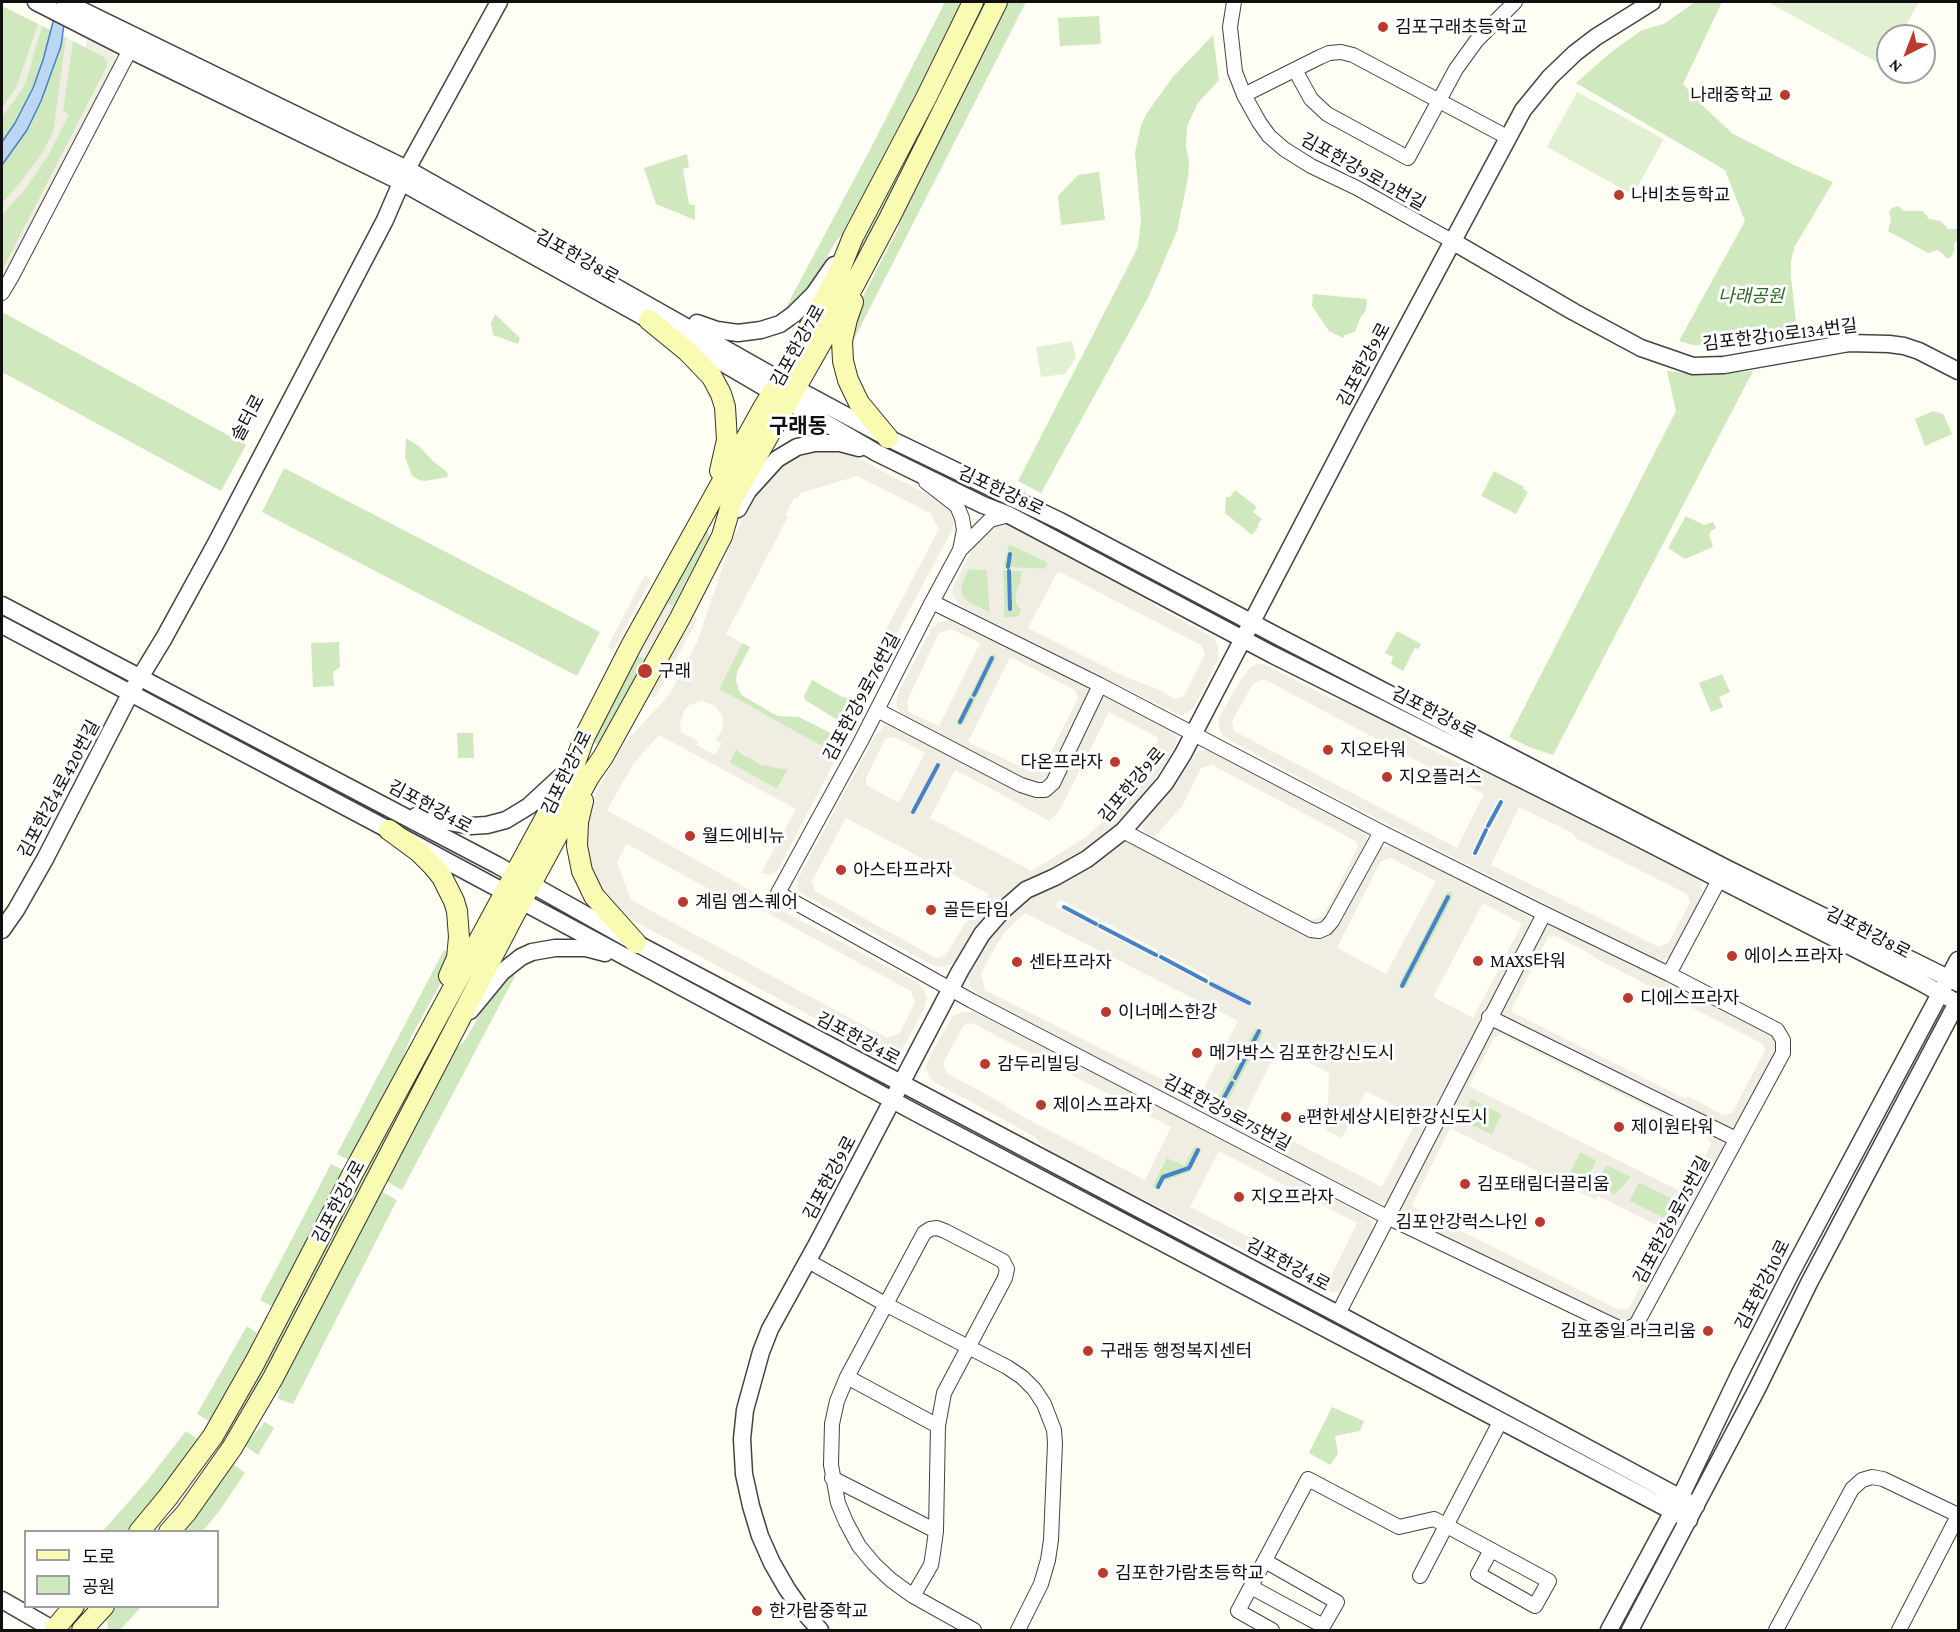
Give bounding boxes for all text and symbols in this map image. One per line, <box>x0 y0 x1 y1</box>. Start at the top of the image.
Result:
place label: 김포구래초등학교 <box>1395 16 1527 38</box>
marker: 김포구래초등학교 <box>1376 20 1390 34</box>
north arrow <box>1876 24 1936 84</box>
text: N <box>1885 56 1905 76</box>
place label: 나래중학교 <box>1690 84 1773 106</box>
marker: 나래중학교 <box>1778 88 1792 102</box>
street label: 김포한강9로12번길 <box>1297 129 1429 215</box>
place label: 나비초등학교 <box>1631 184 1730 206</box>
marker: 나비초등학교 <box>1612 188 1626 202</box>
street label: 김포한강8로 <box>531 225 623 289</box>
park label: 나래공원 <box>1718 285 1784 307</box>
street label: 김포한강7로 <box>766 301 830 391</box>
street label: 김포한강10로134번길 <box>1701 315 1859 355</box>
street label: 김포한강9로 <box>1333 319 1395 411</box>
street label: 솔터로 <box>227 391 269 445</box>
district label: 구래동 <box>769 414 827 440</box>
street label: 김포한강8로 <box>955 462 1047 520</box>
street label: 김포한강9로76번길 <box>819 629 905 765</box>
place label: 구래 <box>658 660 691 682</box>
marker: 구래 <box>636 662 654 680</box>
street label: 김포한강8로 <box>1388 682 1480 744</box>
street label: 김포한강4로420번길 <box>14 716 104 862</box>
street label: 김포한강7로 <box>537 727 597 819</box>
place label: 지오타워 <box>1340 739 1406 761</box>
street label: 김포한강9로 <box>1094 743 1170 827</box>
marker: 지오타워 <box>1321 743 1335 757</box>
place label: 다온프라자 <box>1020 751 1103 773</box>
marker: 다온프라자 <box>1108 755 1122 769</box>
place label: 지오플러스 <box>1399 766 1482 788</box>
marker: 지오플러스 <box>1380 770 1394 784</box>
street label: 김포한강4로 <box>384 776 476 838</box>
place label: 월드에비뉴 <box>702 825 785 847</box>
marker: 월드에비뉴 <box>683 829 697 843</box>
place label: 아스타프라자 <box>853 859 952 881</box>
marker: 아스타프라자 <box>834 863 848 877</box>
place label: 계림 엠스퀘어 <box>695 891 798 913</box>
marker: 계림 엠스퀘어 <box>676 895 690 909</box>
place label: 골든타임 <box>943 899 1009 921</box>
street label: 김포한강8로 <box>1822 902 1914 964</box>
marker: 골든타임 <box>924 903 938 917</box>
place label: 에이스프라자 <box>1744 945 1843 967</box>
marker: 에이스프라자 <box>1725 949 1739 963</box>
place label: MAXS타워 <box>1490 950 1566 972</box>
place label: 센타프라자 <box>1029 951 1112 973</box>
marker: MAXS타워 <box>1471 954 1485 968</box>
marker: 센타프라자 <box>1010 955 1024 969</box>
place label: 디에스프라자 <box>1640 987 1739 1009</box>
marker: 디에스프라자 <box>1621 991 1635 1005</box>
place label: 이너메스한강 <box>1118 1001 1217 1023</box>
marker: 이너메스한강 <box>1099 1005 1113 1019</box>
street label: 김포한강4로 <box>812 1008 904 1070</box>
place label: 메가박스 김포한강신도시 <box>1209 1042 1395 1064</box>
marker: 메가박스 김포한강신도시 <box>1190 1046 1204 1060</box>
place label: 감두리빌딩 <box>997 1053 1080 1075</box>
marker: 감두리빌딩 <box>978 1057 992 1071</box>
street label: 김포한강9로75번길 <box>1159 1070 1295 1156</box>
place label: 제이스프라자 <box>1053 1094 1152 1116</box>
marker: 제이스프라자 <box>1034 1098 1048 1112</box>
place label: e편한세상시티한강신도시 <box>1298 1106 1488 1128</box>
marker: e편한세상시티한강신도시 <box>1279 1110 1293 1124</box>
place label: 제이원타워 <box>1631 1116 1714 1138</box>
marker: 제이원타워 <box>1612 1120 1626 1134</box>
street label: 김포한강9로 <box>799 1132 861 1224</box>
street label: 김포한강9로75번길 <box>1629 1152 1715 1288</box>
street label: 김포한강7로 <box>308 1157 370 1247</box>
place label: 김포태림더끌리움 <box>1477 1173 1609 1195</box>
marker: 김포태림더끌리움 <box>1458 1177 1472 1191</box>
place label: 지오프라자 <box>1251 1186 1334 1208</box>
marker: 지오프라자 <box>1232 1190 1246 1204</box>
place label: 김포안강럭스나인 <box>1396 1211 1528 1233</box>
marker: 김포안강럭스나인 <box>1533 1215 1547 1229</box>
street label: 김포한강4로 <box>1242 1234 1334 1296</box>
street label: 김포한강10로 <box>1731 1236 1795 1334</box>
place label: 김포중일 라크리움 <box>1560 1320 1696 1342</box>
marker: 김포중일 라크리움 <box>1701 1324 1715 1338</box>
place label: 구래동 행정복지센터 <box>1100 1340 1252 1362</box>
marker: 구래동 행정복지센터 <box>1081 1344 1095 1358</box>
legend <box>24 1530 219 1608</box>
text: 도로 <box>82 1547 115 1567</box>
place label: 김포한가람초등학교 <box>1115 1562 1264 1584</box>
marker: 김포한가람초등학교 <box>1096 1566 1110 1580</box>
text: 공원 <box>82 1577 115 1597</box>
place label: 한가람중학교 <box>769 1600 868 1622</box>
marker: 한가람중학교 <box>750 1604 764 1618</box>

